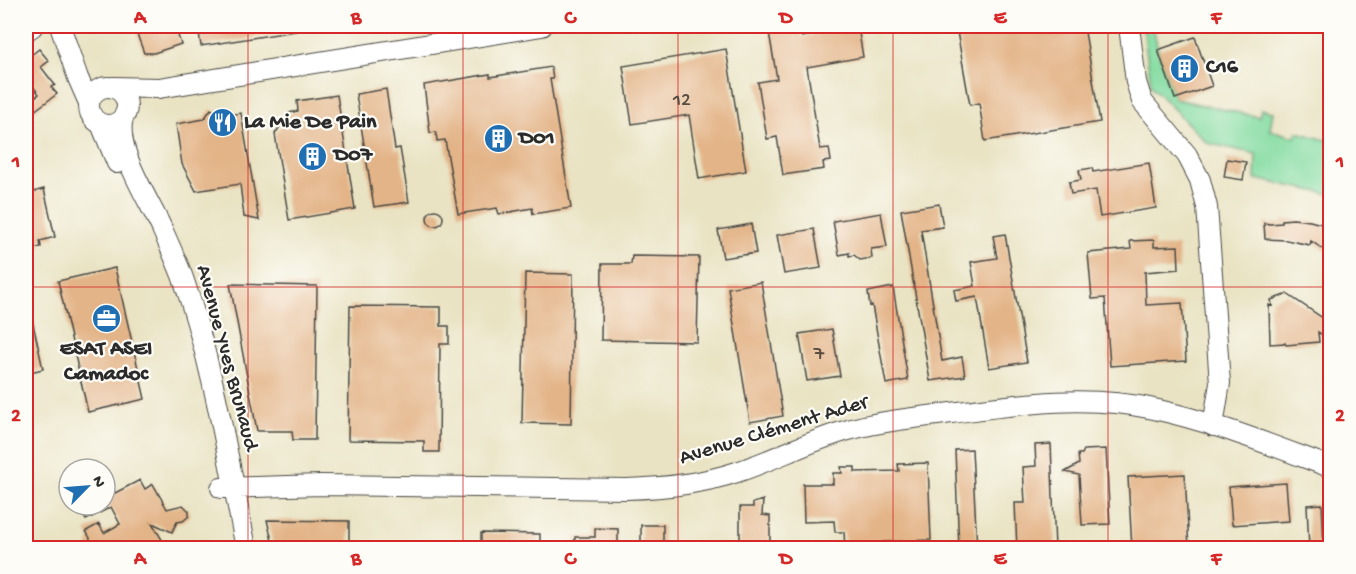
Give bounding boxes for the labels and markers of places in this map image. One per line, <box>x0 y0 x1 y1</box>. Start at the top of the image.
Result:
building icon: C16 <box>1169 52 1201 84</box>
place label: C16 <box>1205 55 1239 81</box>
restaurant icon: La Mie De Pain <box>207 107 239 139</box>
place label: La Mie De Pain <box>244 110 377 136</box>
building icon: D01 <box>482 123 514 155</box>
place label: D01 <box>517 126 555 152</box>
building icon: D07 <box>297 140 329 172</box>
place label: D07 <box>332 143 374 169</box>
office icon: ESAT ASEI Camadoc <box>90 302 122 334</box>
place label: ESAT ASEI Camadoc <box>60 337 152 388</box>

